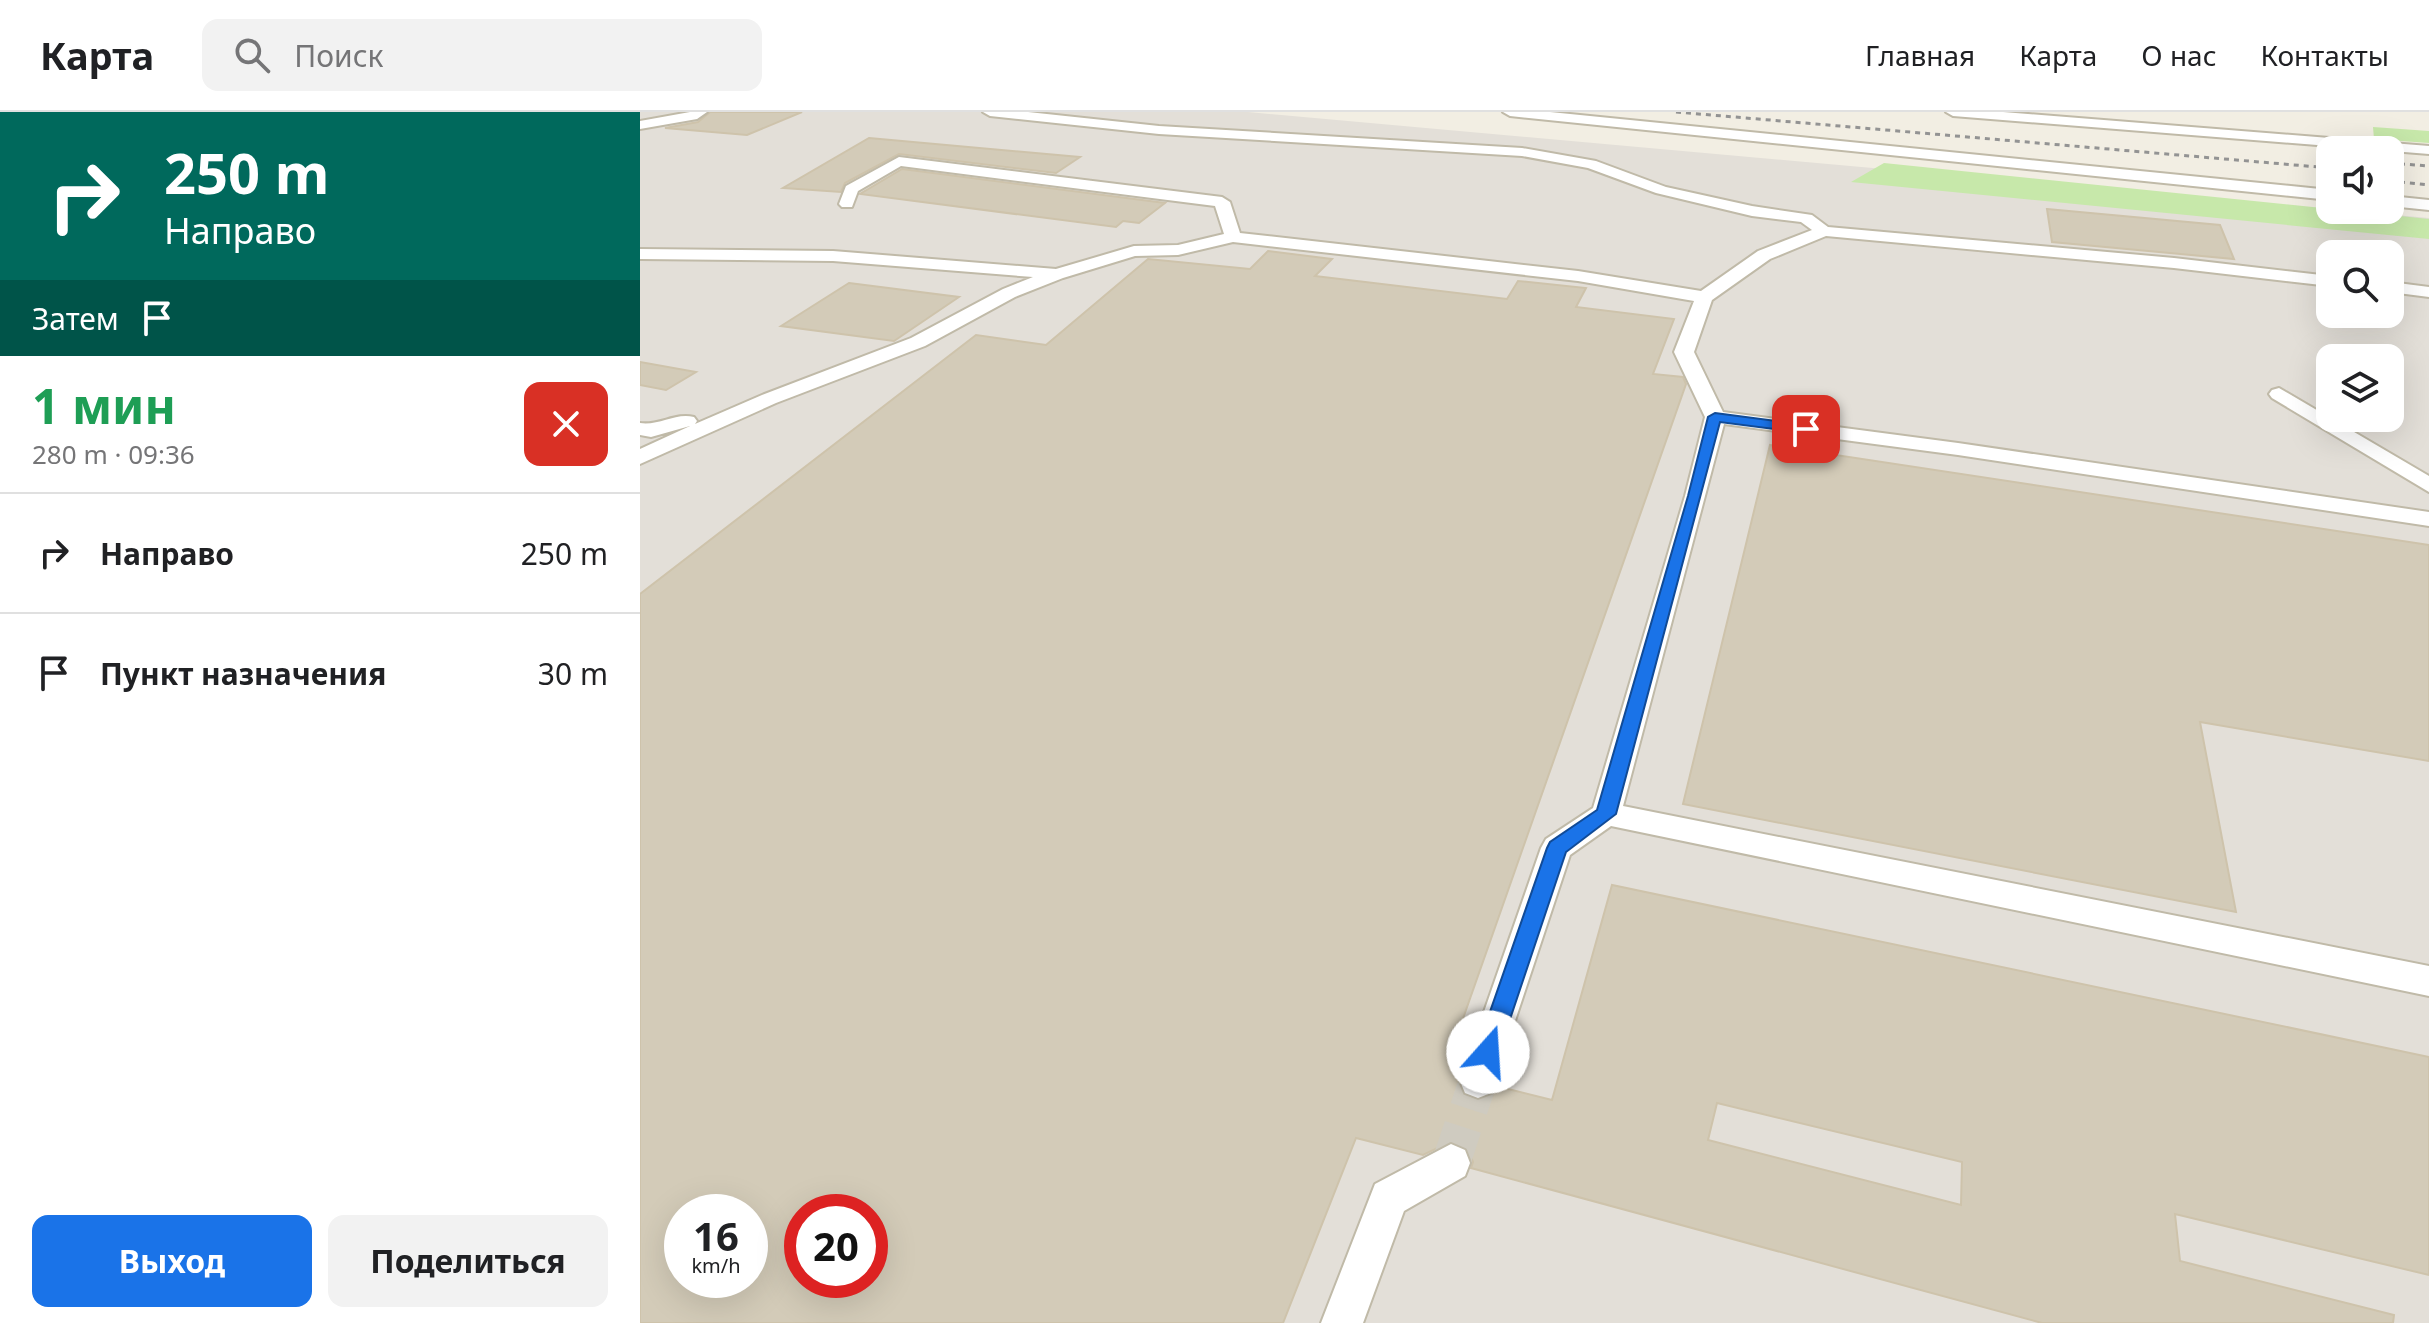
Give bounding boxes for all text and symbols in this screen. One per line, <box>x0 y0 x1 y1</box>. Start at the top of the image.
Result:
search box <box>202 19 762 91</box>
text: Карта <box>40 29 154 81</box>
icon: search <box>230 33 274 77</box>
text: Поиск <box>294 35 383 76</box>
text: Главная <box>1865 36 1975 74</box>
text: Карта <box>2019 36 2097 74</box>
text: О нас <box>2141 36 2217 74</box>
text: Контакты <box>2261 36 2389 74</box>
text: 250 m <box>164 134 329 210</box>
map controls <box>2316 136 2404 432</box>
button: sound <box>2316 136 2404 224</box>
icon: right <box>32 144 136 248</box>
text: Направо <box>164 206 316 255</box>
button: search <box>2316 240 2404 328</box>
icon: arrive <box>135 296 179 340</box>
text: Затем <box>32 298 119 339</box>
button: layers <box>2316 344 2404 432</box>
text: 1 мин <box>32 373 176 438</box>
button: close <box>524 382 608 466</box>
pin <box>1772 395 1840 463</box>
icon: arrive <box>1784 407 1828 451</box>
text: 280 m · 09:36 <box>32 436 195 472</box>
icon: right <box>32 531 76 575</box>
text: Направо <box>100 533 234 574</box>
text: 250 m <box>521 533 608 574</box>
icon: arrive <box>32 651 76 695</box>
text: Пункт назначения <box>100 653 386 694</box>
text: 30 m <box>538 653 608 694</box>
position arrow <box>1446 1010 1530 1094</box>
speed limit sign: 20 <box>784 1194 888 1298</box>
text: 16 <box>693 1208 739 1263</box>
button: Выход <box>32 1215 312 1307</box>
button: Поделиться <box>328 1215 608 1307</box>
text: km/h <box>691 1252 741 1279</box>

